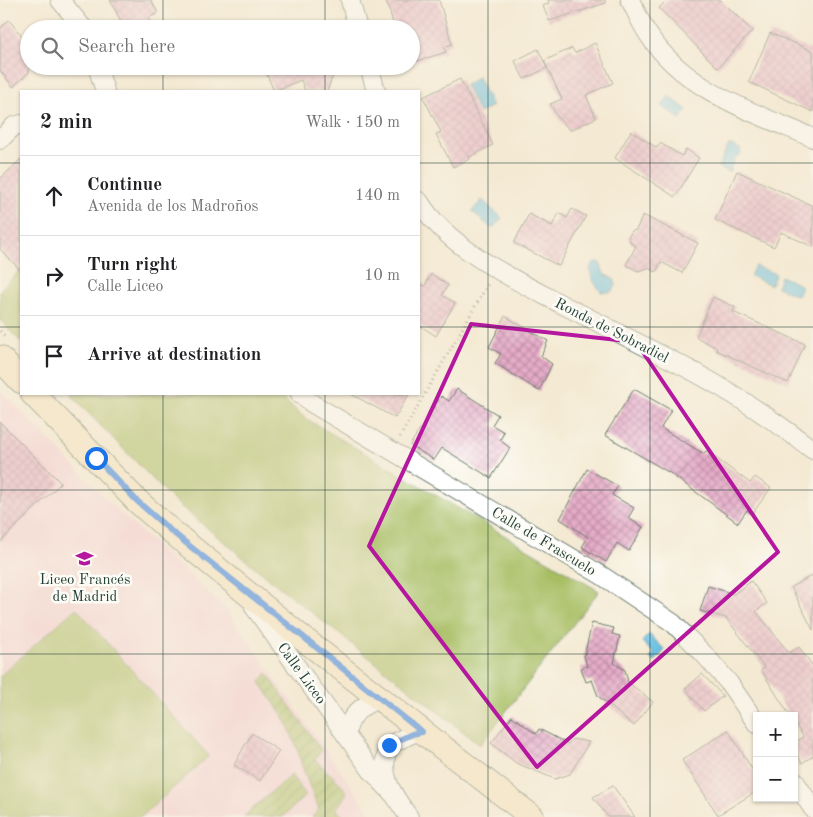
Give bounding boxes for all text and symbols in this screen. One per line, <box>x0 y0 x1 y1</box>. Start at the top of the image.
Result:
search box <box>20 20 420 75</box>
icon: search <box>38 34 66 62</box>
text: Search here <box>78 38 175 57</box>
text: 2 min <box>40 112 93 133</box>
text: Walk · 150 m <box>305 115 400 131</box>
text: Continue <box>87 176 162 195</box>
icon: ahead <box>40 182 68 210</box>
text: 140 m <box>355 188 400 204</box>
text: Avenida de los Madroños <box>87 199 259 215</box>
text: Turn right <box>87 256 177 275</box>
icon: right <box>40 262 68 290</box>
text: 10 m <box>364 268 400 284</box>
text: Calle Liceo <box>87 279 163 295</box>
street label: Ronda de Sobradiel <box>552 296 671 366</box>
icon: arrive <box>40 342 68 370</box>
text: Arrive at destination <box>87 346 261 365</box>
route start <box>85 447 108 470</box>
street label: Calle de Frascuelo <box>488 505 598 579</box>
school or university icon: Liceo Francés de Madrid <box>75 548 95 568</box>
place label: Liceo Francés de Madrid <box>40 573 130 605</box>
street label: Calle Liceo <box>274 640 328 707</box>
map controls <box>753 712 798 802</box>
button: + <box>753 712 798 757</box>
route end <box>378 734 401 757</box>
button: − <box>753 757 798 802</box>

